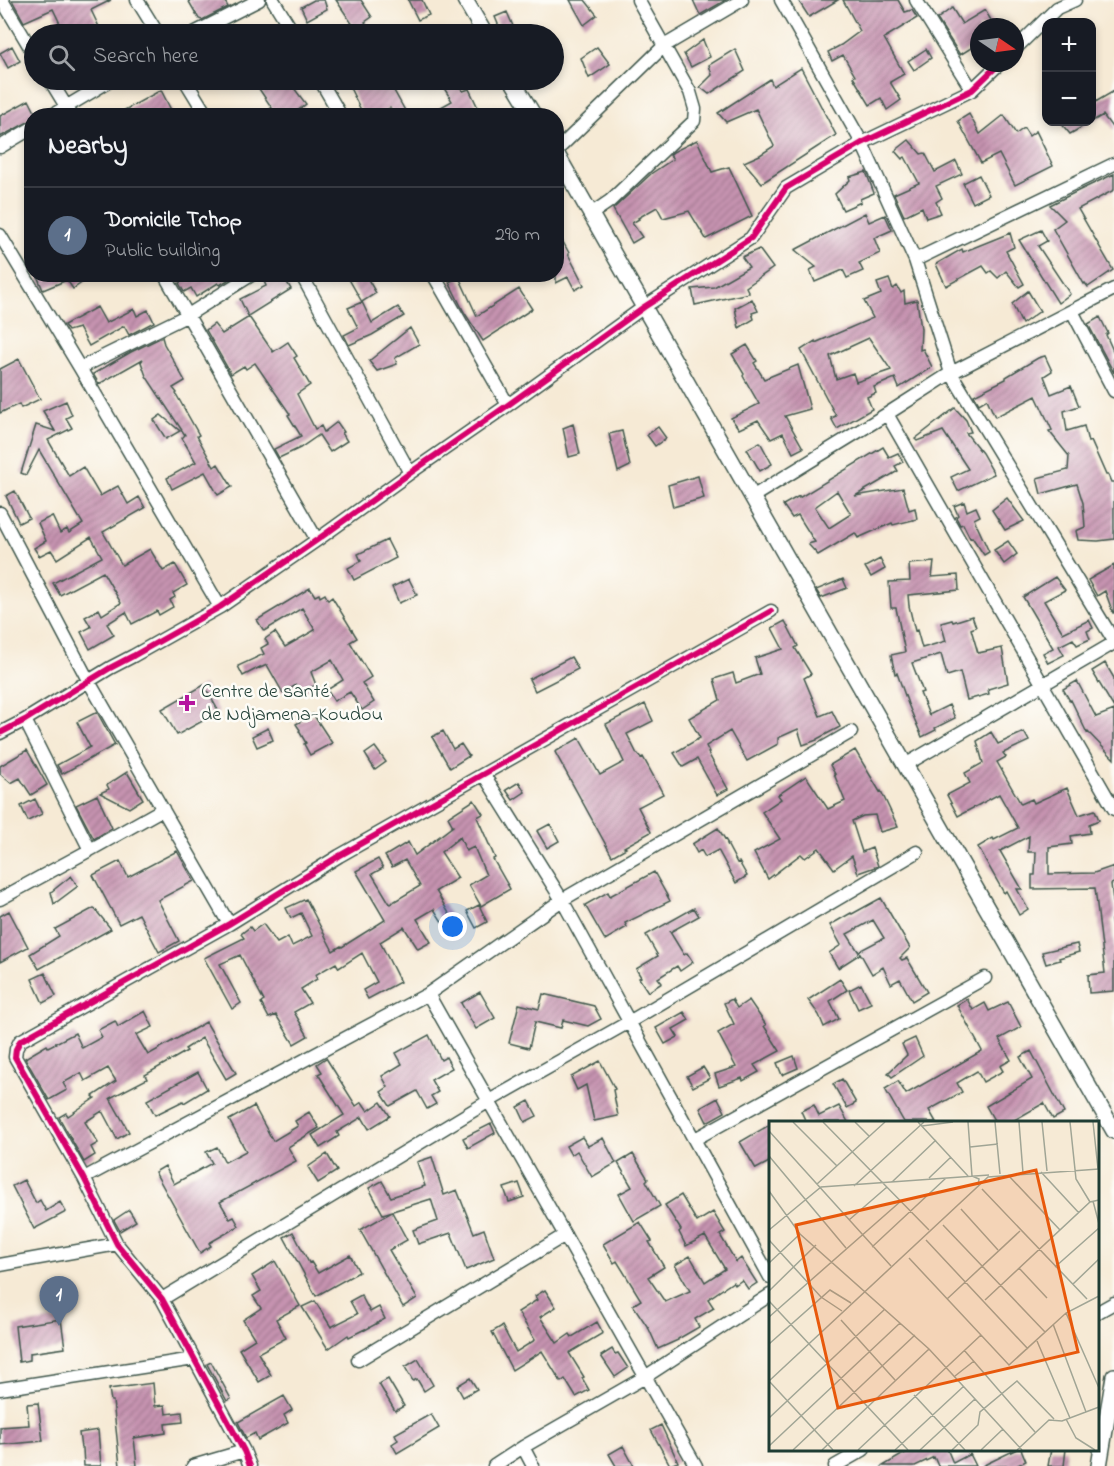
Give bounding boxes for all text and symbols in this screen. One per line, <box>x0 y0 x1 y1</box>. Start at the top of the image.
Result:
north arrow <box>970 18 1024 72</box>
map controls <box>1042 18 1096 126</box>
button: + <box>1042 18 1096 72</box>
search box <box>24 24 564 90</box>
icon: search <box>45 41 78 74</box>
text: Search here <box>93 41 198 73</box>
button: − <box>1042 72 1096 126</box>
text: Nearby <box>48 128 127 166</box>
text: Domicile Tchop <box>105 205 242 237</box>
text: 1 <box>64 221 71 250</box>
text: 290 m <box>495 221 540 250</box>
text: Public building <box>105 237 220 266</box>
place label: Centre de santé de Ndjamena-Koudou <box>201 678 383 730</box>
marker: Centre de santé de Ndjamena-Koudou <box>178 694 196 712</box>
your location <box>438 912 467 941</box>
inset map <box>769 1121 1099 1451</box>
pin: 1 <box>40 1276 78 1326</box>

